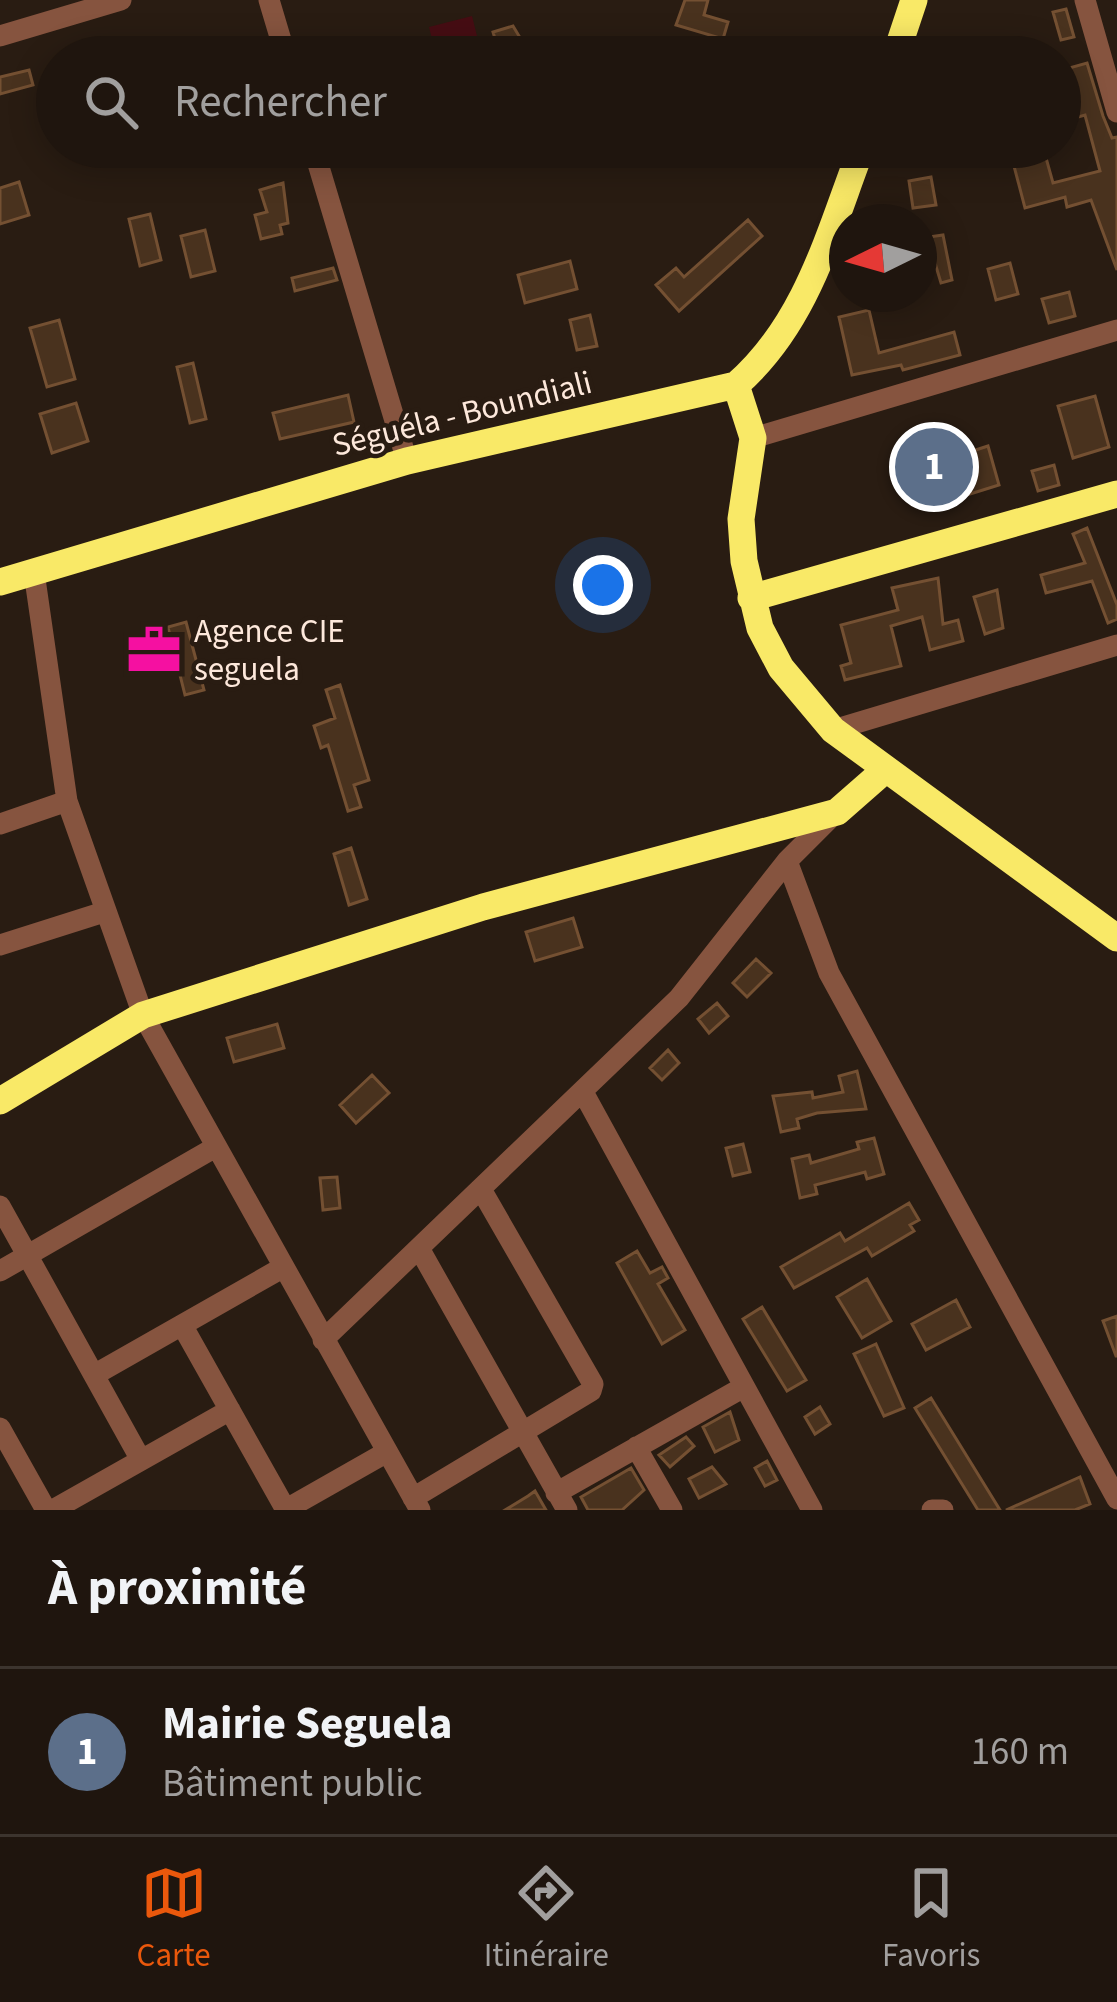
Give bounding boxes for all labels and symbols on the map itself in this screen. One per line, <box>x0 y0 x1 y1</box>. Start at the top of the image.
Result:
north arrow <box>829 204 937 312</box>
street label: Séguéla - Boundiali <box>327 359 597 469</box>
pin: 1 <box>895 422 973 512</box>
your location <box>573 555 633 615</box>
place label: Agence CIE seguela <box>194 608 345 693</box>
office icon: Agence CIE seguela <box>125 621 183 679</box>

